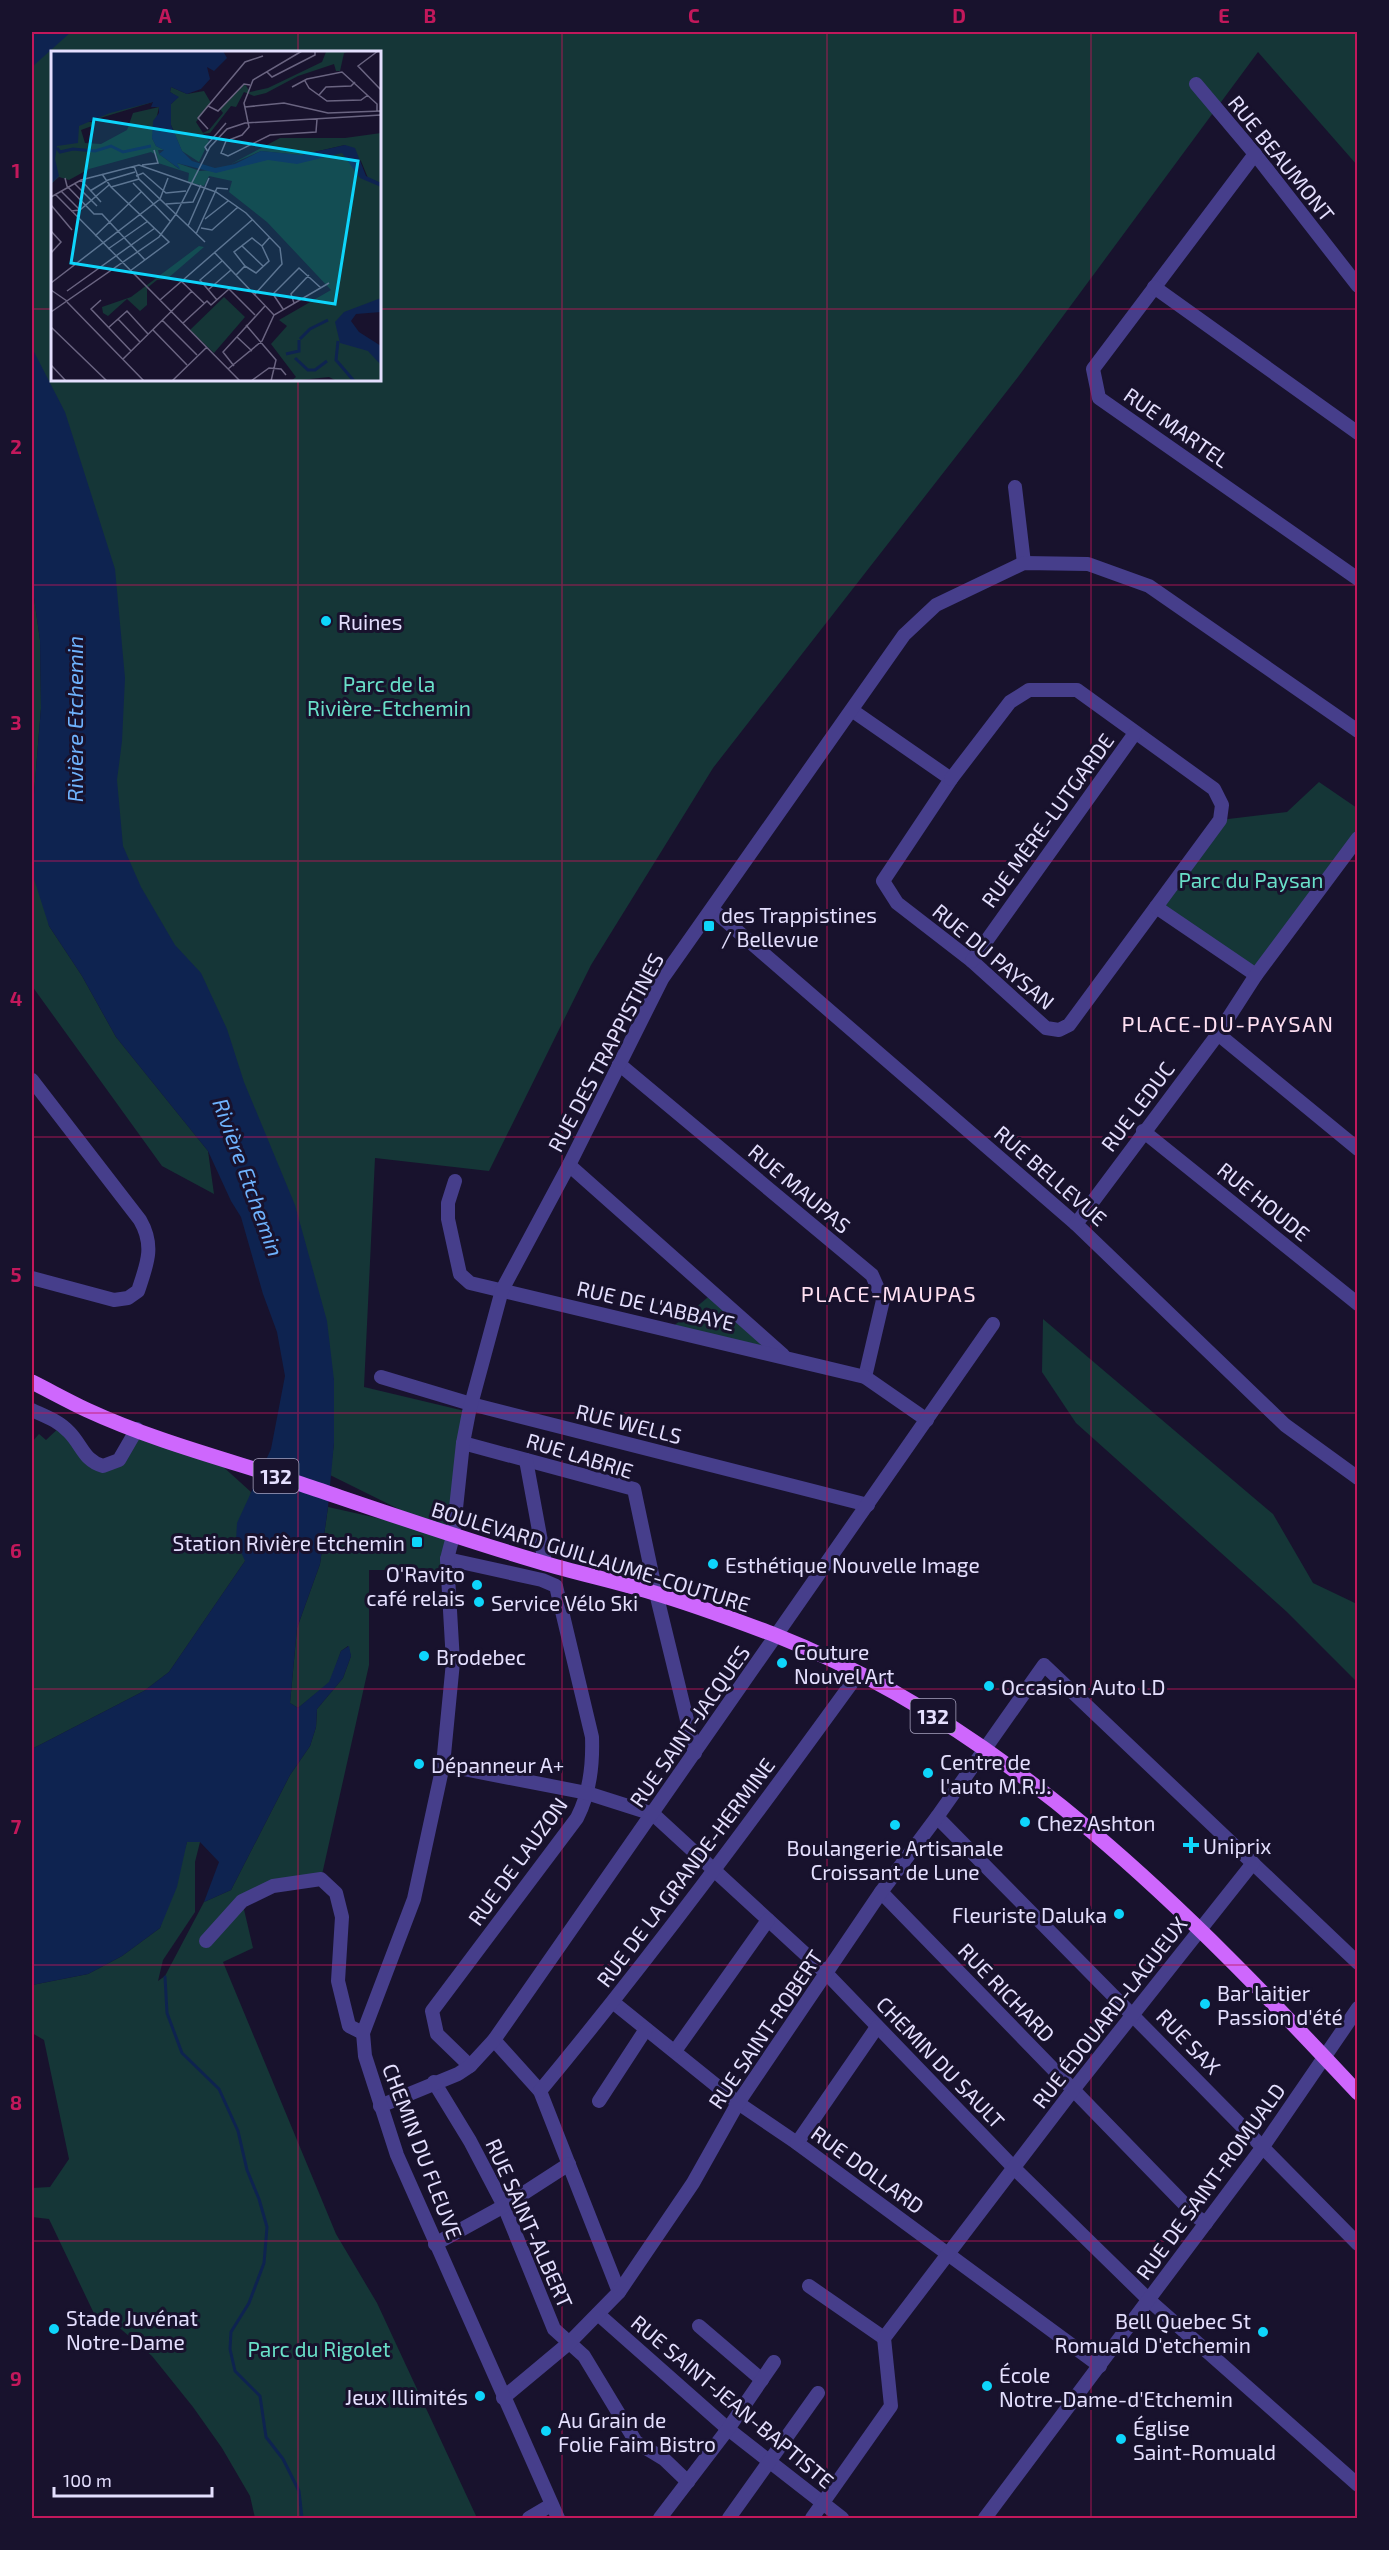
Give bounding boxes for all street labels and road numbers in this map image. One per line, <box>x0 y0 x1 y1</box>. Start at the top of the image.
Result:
street label: RUE BEAUMONT <box>1224 90 1340 226</box>
street label: RUE MARTEL <box>1120 382 1234 472</box>
street label: RUE MÈRE-LUTGARDE <box>975 728 1119 912</box>
street label: RUE DU PAYSAN <box>928 898 1060 1014</box>
street label: RUE DES TRAPPISTINES <box>542 948 668 1156</box>
street label: RUE LEDUC <box>1095 1056 1179 1156</box>
street label: RUE BELLEVUE <box>990 1120 1112 1230</box>
street label: RUE MAUPAS <box>744 1138 856 1238</box>
street label: RUE HOUDE <box>1213 1156 1315 1246</box>
street label: RUE DE L'ABBAYE <box>575 1275 737 1335</box>
street label: RUE WELLS <box>573 1398 685 1448</box>
street label: RUE LABRIE <box>523 1427 637 1483</box>
road number: 132 <box>254 1459 298 1493</box>
street label: BOULEVARD GUILLAUME-COUTURE <box>429 1496 753 1616</box>
street label: RUE SAINT-JACQUES <box>624 1640 755 1812</box>
road number: 132 <box>910 1699 956 1733</box>
street label: RUE DE LA GRANDE-HERMINE <box>591 1753 779 1991</box>
street label: RUE DE LAUZON <box>462 1792 572 1930</box>
street label: RUE ÉDOUARD-LAGUEUX <box>1027 1911 1192 2113</box>
street label: RUE RICHARD <box>954 1937 1060 2047</box>
street label: RUE SAINT-ROBERT <box>703 1945 827 2113</box>
street label: CHEMIN DU SAULT <box>872 1991 1010 2133</box>
street label: RUE SAX <box>1152 2003 1226 2079</box>
street label: CHEMIN DU FLEUVE <box>378 2060 468 2242</box>
street label: RUE DE SAINT-ROMUALD <box>1130 2078 1290 2284</box>
street label: RUE DOLLARD <box>807 2120 929 2218</box>
street label: RUE SAINT-ALBERT <box>481 2134 579 2312</box>
street label: RUE SAINT-JEAN-BAPTISTE <box>627 2309 839 2493</box>

